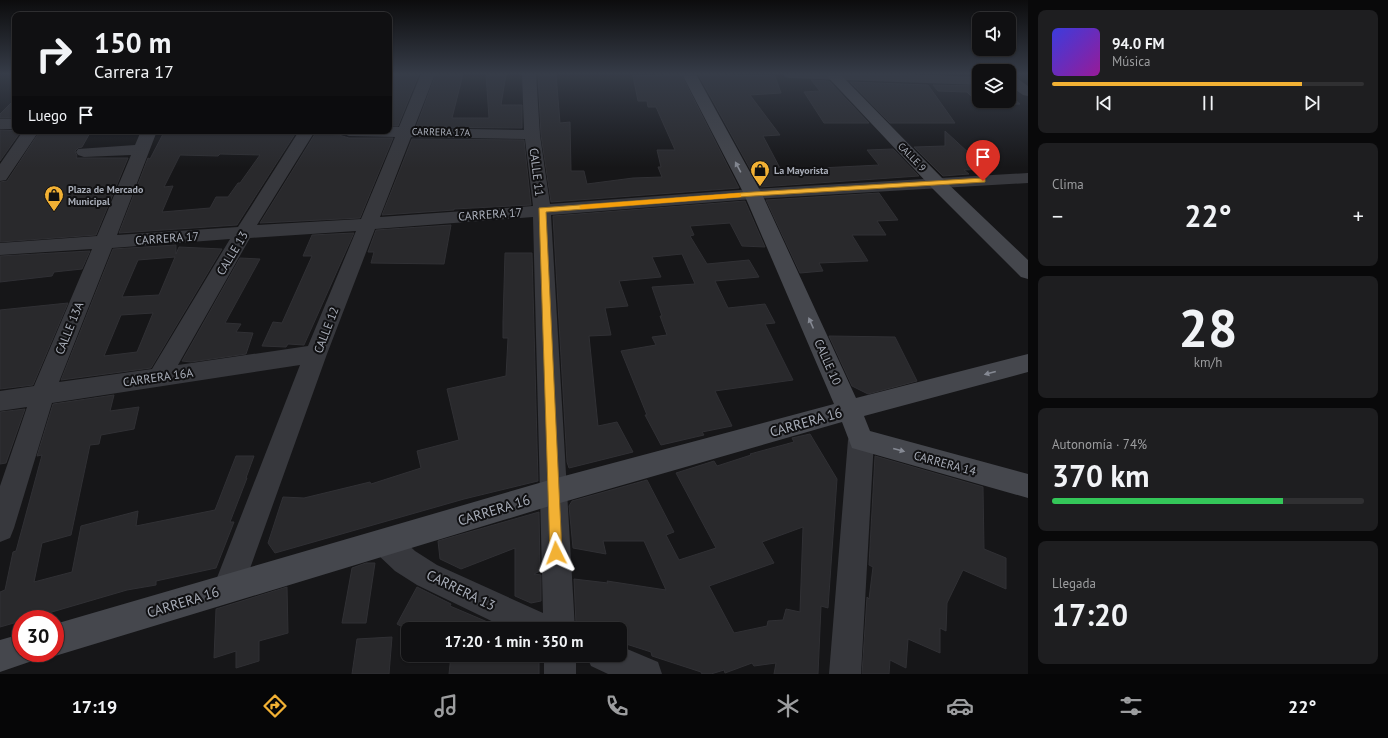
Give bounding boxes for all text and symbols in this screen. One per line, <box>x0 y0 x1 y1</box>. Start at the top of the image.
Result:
map controls <box>972 12 1016 108</box>
button: sound <box>972 12 1016 56</box>
text: 150 m <box>94 24 171 61</box>
icon: right <box>28 28 80 80</box>
text: 94.0 FM <box>1112 34 1165 53</box>
text: Música <box>1112 53 1151 70</box>
text: Carrera 17 <box>94 60 174 83</box>
button: layers <box>972 64 1016 108</box>
icon: previous <box>1093 92 1115 114</box>
icon: pause <box>1197 92 1219 114</box>
icon: next <box>1301 92 1323 114</box>
icon: arrive <box>75 104 97 126</box>
text: Luego <box>28 106 67 125</box>
street label: CARRERA 17A <box>412 125 471 139</box>
street label: CALLE 9 <box>895 140 929 174</box>
pin <box>966 140 1000 181</box>
icon: arrive <box>972 146 994 168</box>
street label: CALLE 11 <box>527 147 547 197</box>
shop icon: La Mayorista <box>749 159 771 187</box>
one-way arrow <box>735 161 742 173</box>
place label: La Mayorista <box>774 164 829 177</box>
text: Clima <box>1052 176 1084 193</box>
place label: Plaza de Mercado Municipal <box>68 183 144 208</box>
shop icon: Plaza de Mercado Municipal <box>43 184 65 212</box>
text: 22° <box>1184 196 1232 235</box>
text: − <box>1052 202 1063 230</box>
text: + <box>1353 202 1364 230</box>
street label: CARRERA 17 <box>458 204 522 224</box>
street label: CARRERA 17 <box>135 228 199 248</box>
street label: CALLE 13 <box>213 228 251 278</box>
text: 28 <box>1179 294 1237 361</box>
street label: CALLE 13A <box>52 299 86 357</box>
street label: CALLE 12 <box>310 305 342 355</box>
one-way arrow <box>807 316 813 328</box>
street label: CALLE 10 <box>811 337 845 388</box>
text: km/h <box>1194 354 1222 371</box>
street label: CARRERA 16A <box>122 365 194 389</box>
one-way arrow <box>984 370 996 376</box>
street label: CARRERA 16 <box>768 403 844 441</box>
text: Autonomía · 74% <box>1052 436 1147 453</box>
street label: CARRERA 14 <box>912 447 978 479</box>
one-way arrow <box>893 448 905 454</box>
text: 370 km <box>1052 456 1150 495</box>
street label: CARRERA 16 <box>456 490 532 530</box>
position arrow <box>535 532 577 574</box>
street label: CARRERA 13 <box>424 566 498 614</box>
text: Llegada <box>1052 575 1096 592</box>
street label: CARRERA 16 <box>145 582 221 622</box>
text: 17:20 <box>1052 595 1128 634</box>
speed limit sign: 30 <box>12 610 64 662</box>
text: 17:20 · 1 min · 350 m <box>445 632 583 651</box>
icon: directions <box>261 692 289 720</box>
icon: music <box>432 692 460 720</box>
icon: phone <box>603 692 631 720</box>
icon: climate <box>774 692 802 720</box>
icon: car <box>946 692 974 720</box>
icon: filters <box>1117 692 1145 720</box>
text: 17:19 <box>72 695 117 718</box>
text: 22° <box>1288 695 1316 718</box>

